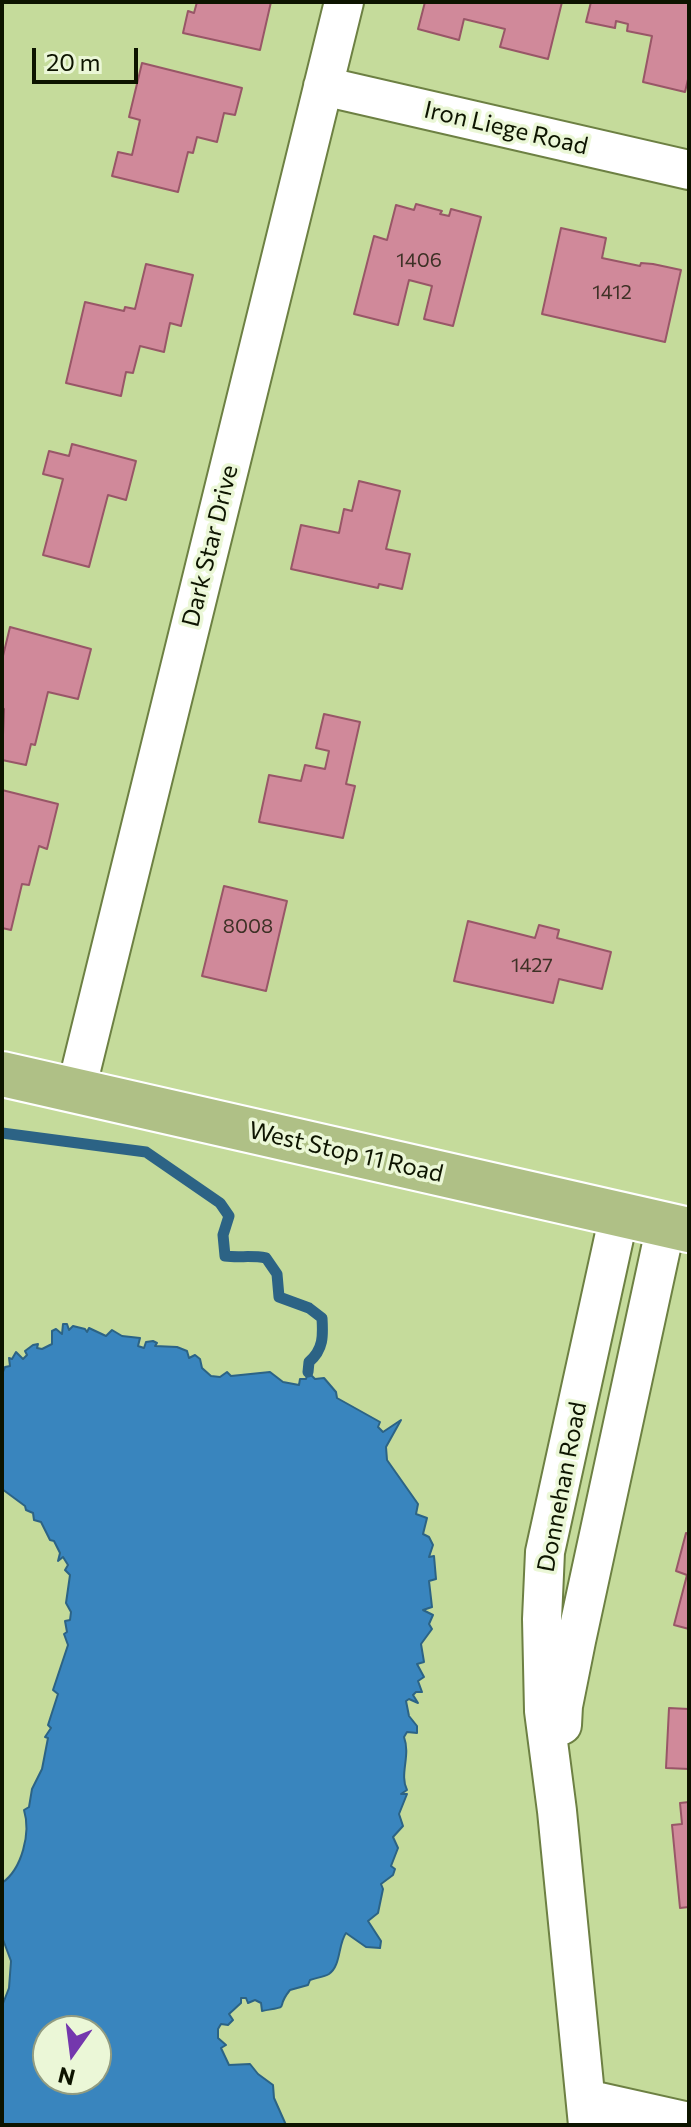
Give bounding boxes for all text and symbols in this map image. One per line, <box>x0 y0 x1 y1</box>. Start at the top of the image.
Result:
scale bar <box>36 32 142 82</box>
text: 20 m <box>46 47 100 76</box>
street label: Iron Liege Road <box>421 95 591 161</box>
house number: 1406 <box>396 248 442 272</box>
house number: 1412 <box>592 280 632 304</box>
street label: Dark Star Drive <box>176 462 244 630</box>
house number: 8008 <box>223 914 273 938</box>
house number: 1427 <box>511 953 553 977</box>
street label: West Stop 11 Road <box>246 1116 446 1188</box>
street label: Donnehan Road <box>531 1399 593 1575</box>
north arrow <box>32 2015 112 2095</box>
text: N <box>55 2062 78 2092</box>

